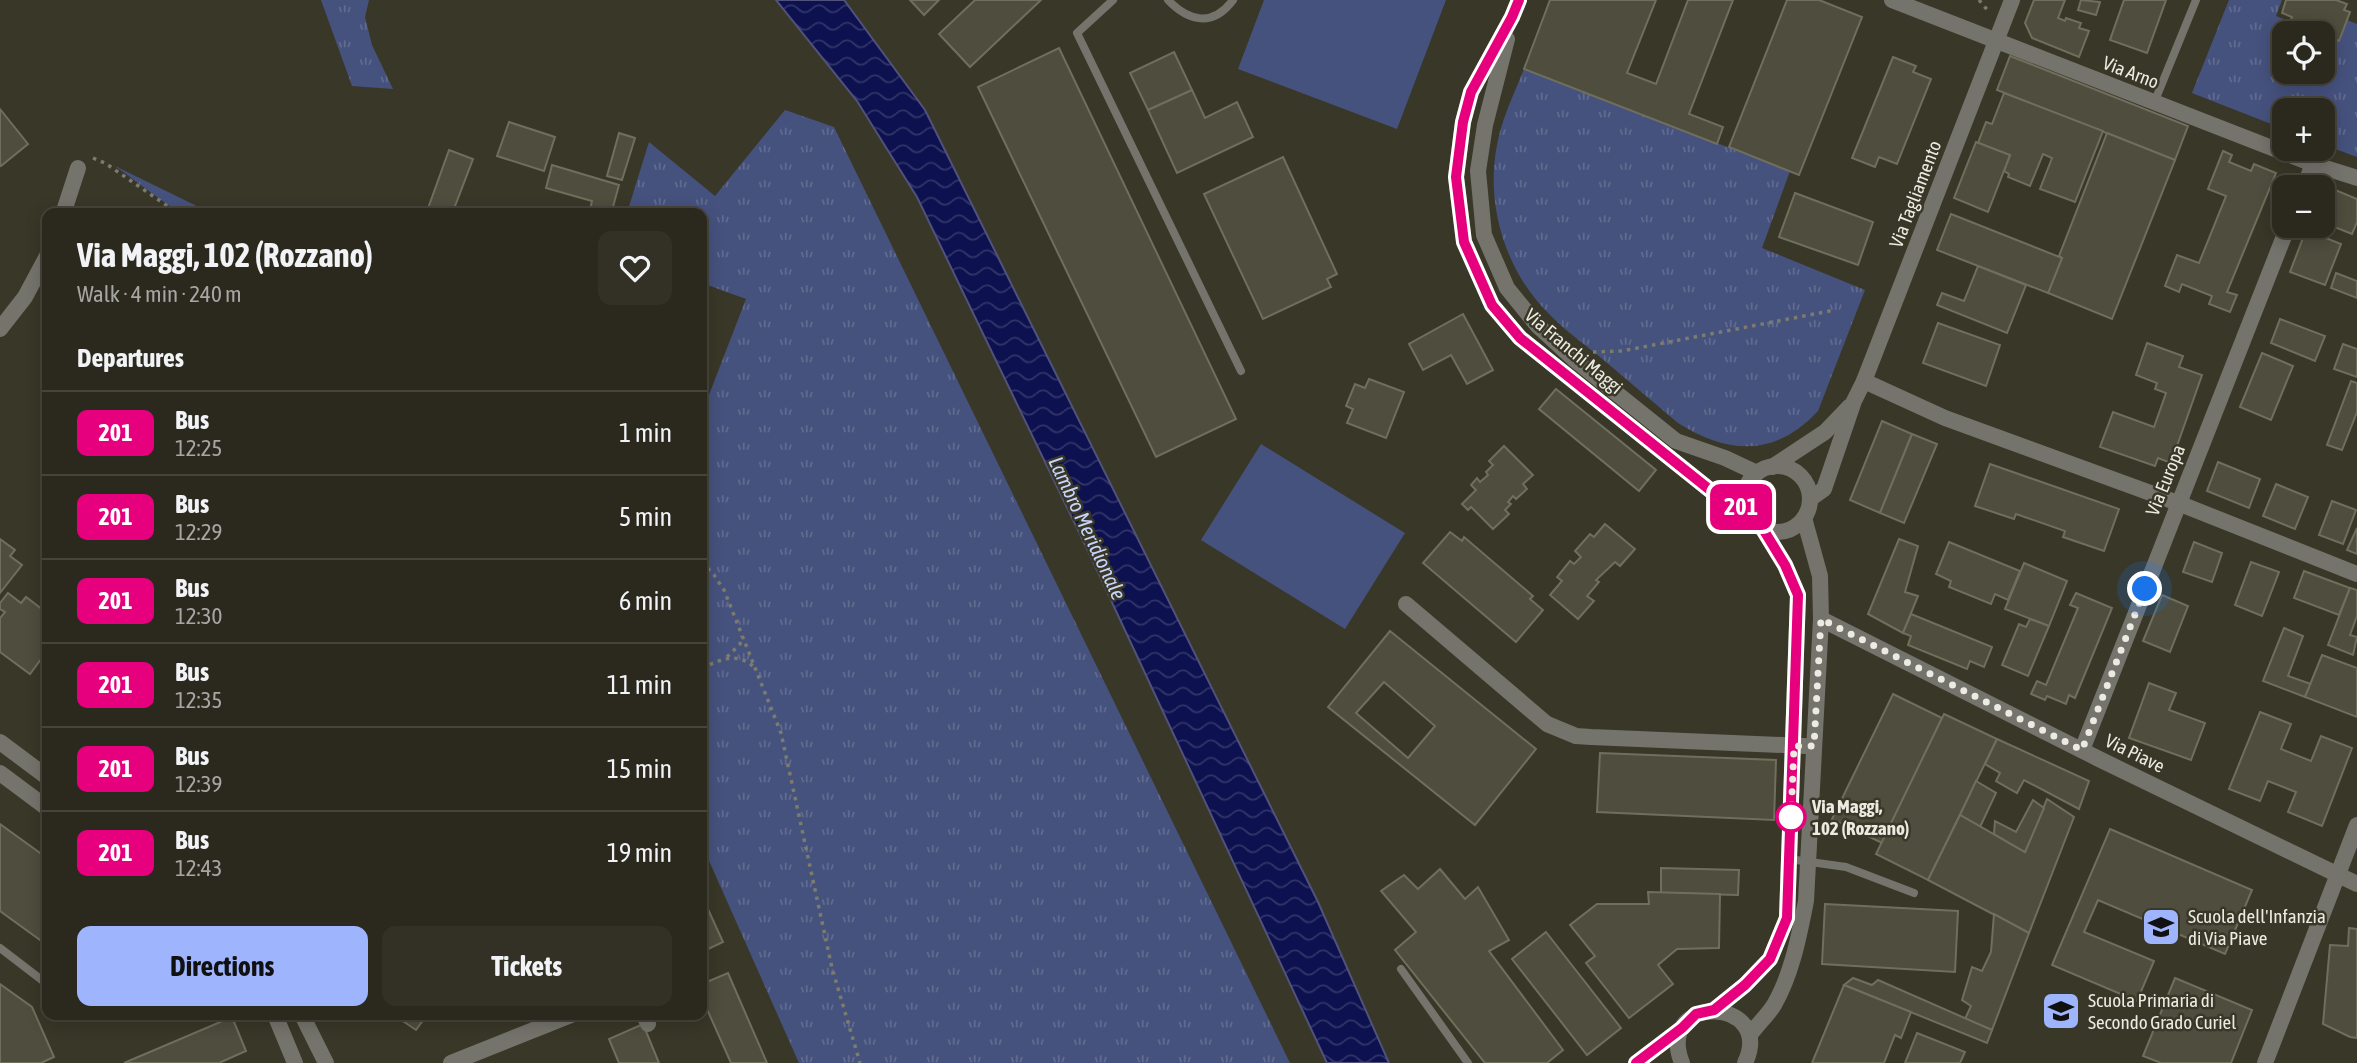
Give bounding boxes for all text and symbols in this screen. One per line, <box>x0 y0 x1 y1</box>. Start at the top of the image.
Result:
map controls <box>2272 21 2335 238</box>
button: locate <box>2272 21 2335 84</box>
street label: Via Arno <box>2100 51 2162 93</box>
button: + <box>2272 98 2335 161</box>
street label: Via Tagliamento <box>1884 137 1946 251</box>
button: − <box>2272 175 2335 238</box>
button: heart <box>598 231 672 305</box>
text: Via Maggi, 102 (Rozzano) <box>77 236 373 274</box>
text: Walk · 4 min · 240 m <box>77 281 241 307</box>
street label: Via Franchi Maggi <box>1521 304 1627 398</box>
text: Departures <box>77 343 184 373</box>
text: Bus <box>175 405 209 435</box>
text: 1 min <box>619 418 672 448</box>
text: 201 <box>99 419 132 446</box>
text: 12:25 <box>175 435 222 461</box>
street label: Via Europa <box>2141 441 2189 519</box>
water label: Lambro Meridionale <box>1044 453 1132 603</box>
line badge: 201 <box>1701 484 1781 530</box>
text: Bus <box>175 489 209 519</box>
text: 201 <box>1724 493 1758 520</box>
text: 5 min <box>619 502 672 532</box>
text: 201 <box>99 503 132 530</box>
text: 12:29 <box>175 519 222 545</box>
your location <box>2127 571 2162 606</box>
text: Bus <box>175 573 209 603</box>
text: 6 min <box>619 586 672 616</box>
text: 201 <box>99 587 132 614</box>
text: 12:30 <box>175 603 222 629</box>
text: Bus <box>175 657 209 687</box>
text: 11 min <box>607 670 672 700</box>
text: 201 <box>99 671 132 698</box>
text: 12:35 <box>175 687 222 713</box>
street label: Via Piave <box>2102 729 2168 777</box>
text: Bus <box>175 741 209 771</box>
text: 15 min <box>607 754 672 784</box>
text: 201 <box>99 755 132 782</box>
text: 12:39 <box>175 771 222 797</box>
place label: Via Maggi, 102 (Rozzano) <box>1811 795 1909 839</box>
marker: Via Maggi, 102 (Rozzano) <box>1776 802 1806 832</box>
text: Bus <box>175 825 209 855</box>
text: 19 min <box>607 838 672 868</box>
text: 201 <box>99 839 132 866</box>
text: 12:43 <box>175 855 222 881</box>
place label: Scuola dell'Infanzia di Via Piave <box>2188 905 2326 949</box>
school or university icon: Scuola dell'Infanzia di Via Piave <box>2140 906 2182 948</box>
button: Directions <box>77 926 368 1006</box>
button: Tickets <box>382 926 672 1006</box>
place label: Scuola Primaria di Secondo Grado Curiel <box>2088 989 2236 1033</box>
school or university icon: Scuola Primaria di Secondo Grado Curiel <box>2040 990 2082 1032</box>

